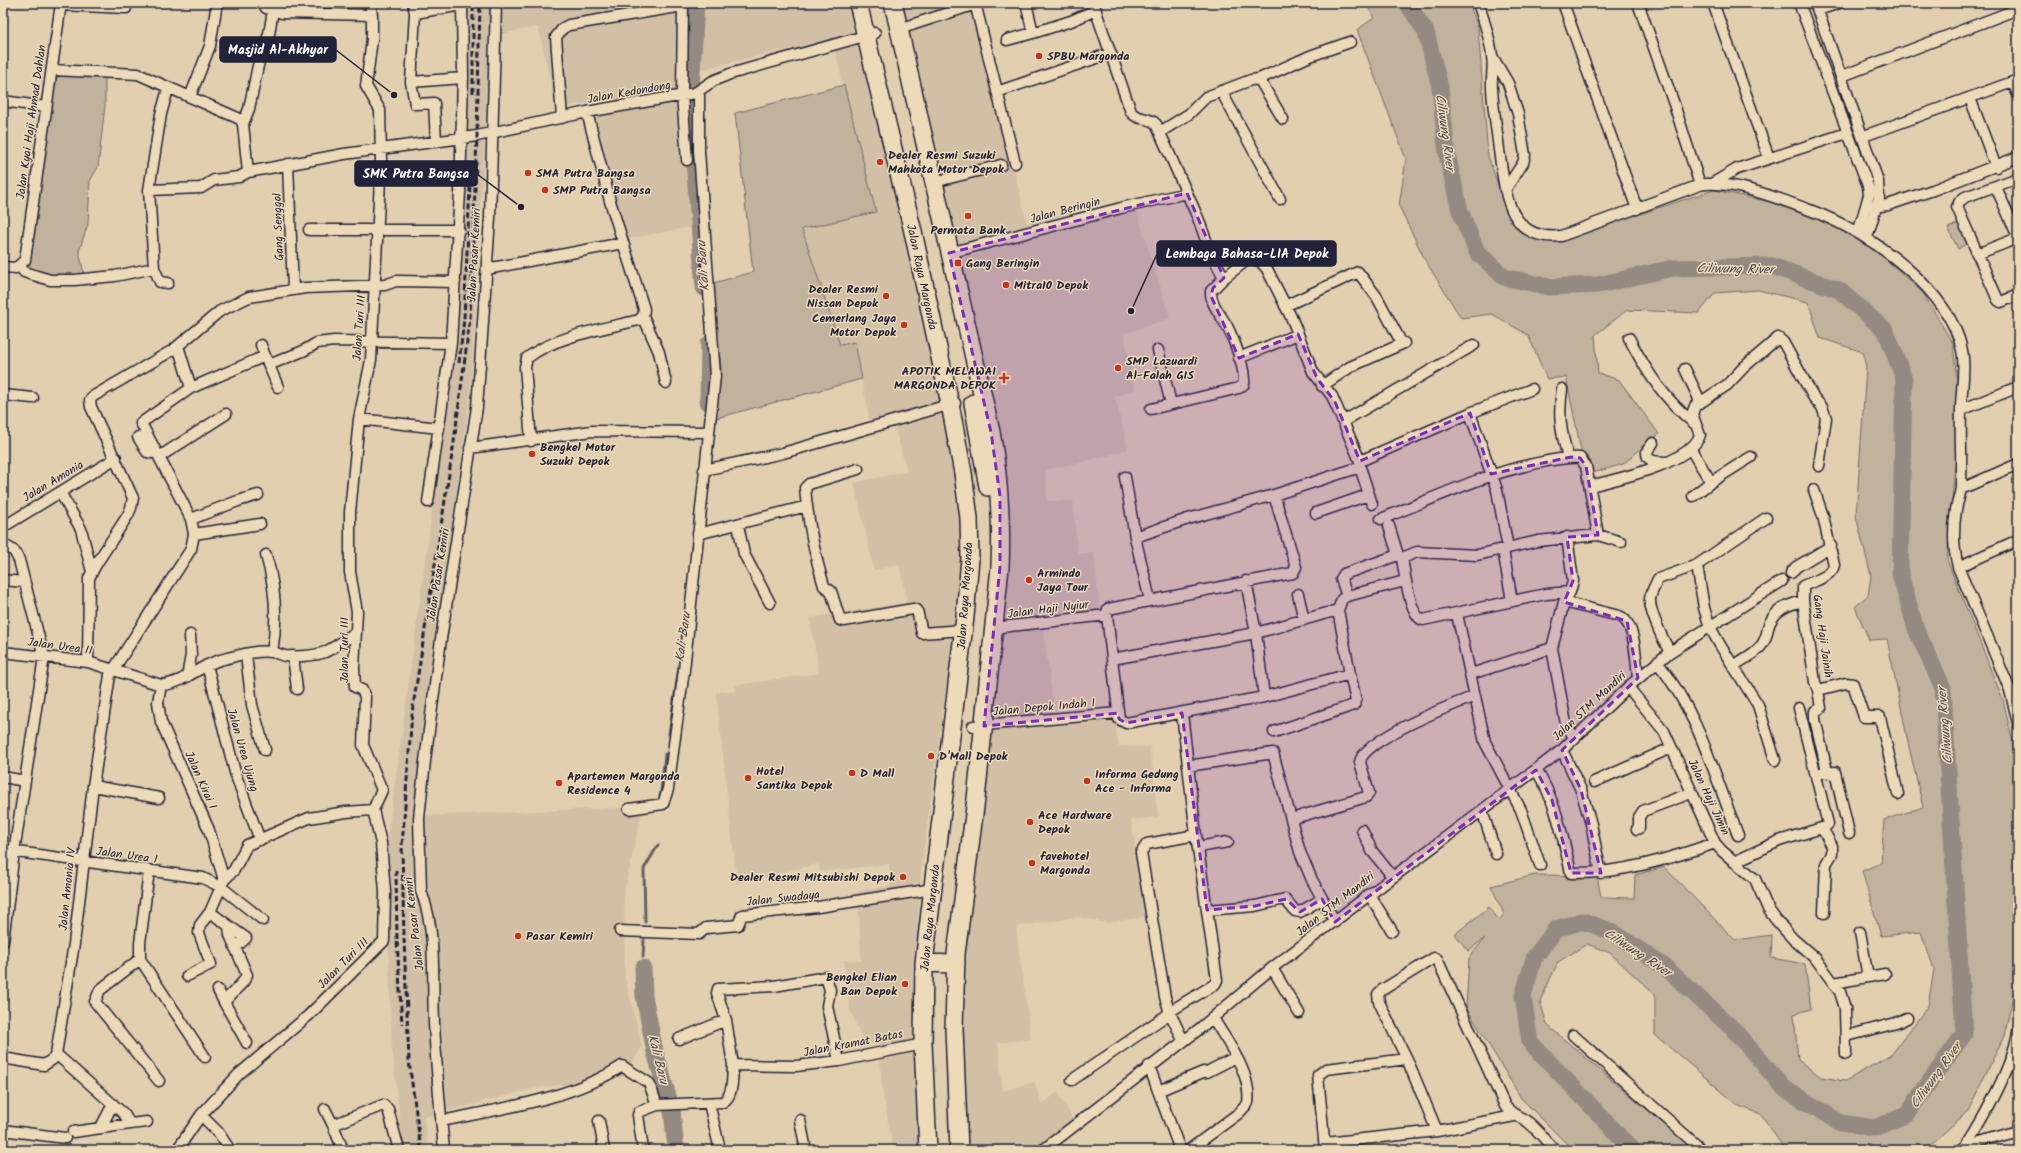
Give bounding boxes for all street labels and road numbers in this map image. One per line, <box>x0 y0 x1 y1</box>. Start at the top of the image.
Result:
street label: Jalan Kyai Haji Ahmad Dahlan <box>11 44 52 201</box>
street label: Jalan Kedondong <box>586 76 673 109</box>
street label: Jalan Beringin <box>1028 192 1102 229</box>
street label: Gang Senggol <box>268 193 289 261</box>
street label: Jalan Pasar Kemiri <box>463 206 487 303</box>
street label: Jalan Raya Margonda <box>901 222 942 332</box>
street label: Jalan Turi III <box>348 294 371 362</box>
street label: Jalan Amonia <box>19 456 88 507</box>
street label: Jalan Pasar Kemiri <box>422 526 455 623</box>
street label: Jalan Raya Margonda <box>952 541 979 651</box>
street label: Gang Haji Jainih <box>1807 593 1838 679</box>
street label: Jalan Haji Nyiur <box>1006 595 1091 624</box>
street label: Jalan Turi III <box>335 617 354 683</box>
street label: Jalan Urea II <box>26 633 94 660</box>
street label: Jalan STM Mandiri <box>1548 666 1631 746</box>
street label: Jalan Depok Indah I <box>992 694 1096 721</box>
street label: Jalan Urea Ujung <box>222 706 264 794</box>
street label: Jalan Kirai I <box>179 748 222 813</box>
street label: Jalan Haji Jimin <box>1682 756 1735 839</box>
street label: Jalan Urea 1 <box>95 842 159 869</box>
street label: Jalan Amonia IV <box>54 845 81 931</box>
street label: Jalan Raya Margonda <box>915 863 946 973</box>
street label: Jalan STM Mandiri <box>1292 867 1380 941</box>
street label: Jalan Pasar Kemiri <box>399 875 430 972</box>
street label: Jalan Swadaya <box>745 885 821 912</box>
street label: Jalan Turi III <box>313 933 374 993</box>
street label: Jalan Kramat Batas <box>802 1025 904 1062</box>

